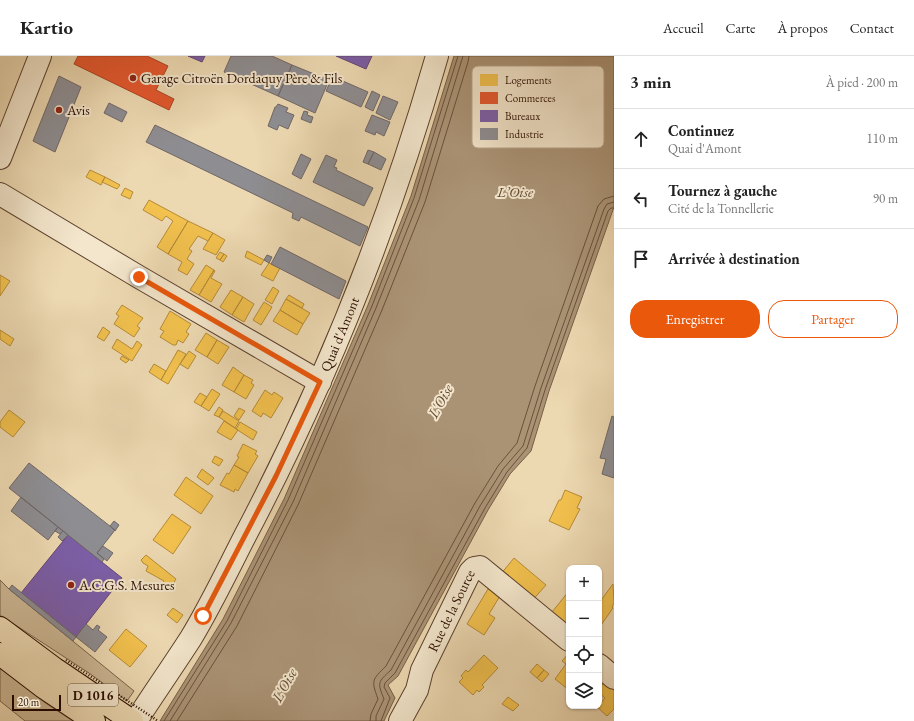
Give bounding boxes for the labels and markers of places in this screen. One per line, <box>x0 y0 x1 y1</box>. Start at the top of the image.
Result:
place label: Garage Citroën Dordaquy Père & Fils <box>141 69 343 87</box>
marker: Garage Citroën Dordaquy Père & Fils <box>128 73 138 83</box>
place label: Avis <box>66 101 90 119</box>
marker: Avis <box>54 105 64 115</box>
place label: A.C.G.S. Mesures <box>78 576 175 594</box>
marker: A.C.G.S. Mesures <box>66 580 76 590</box>

